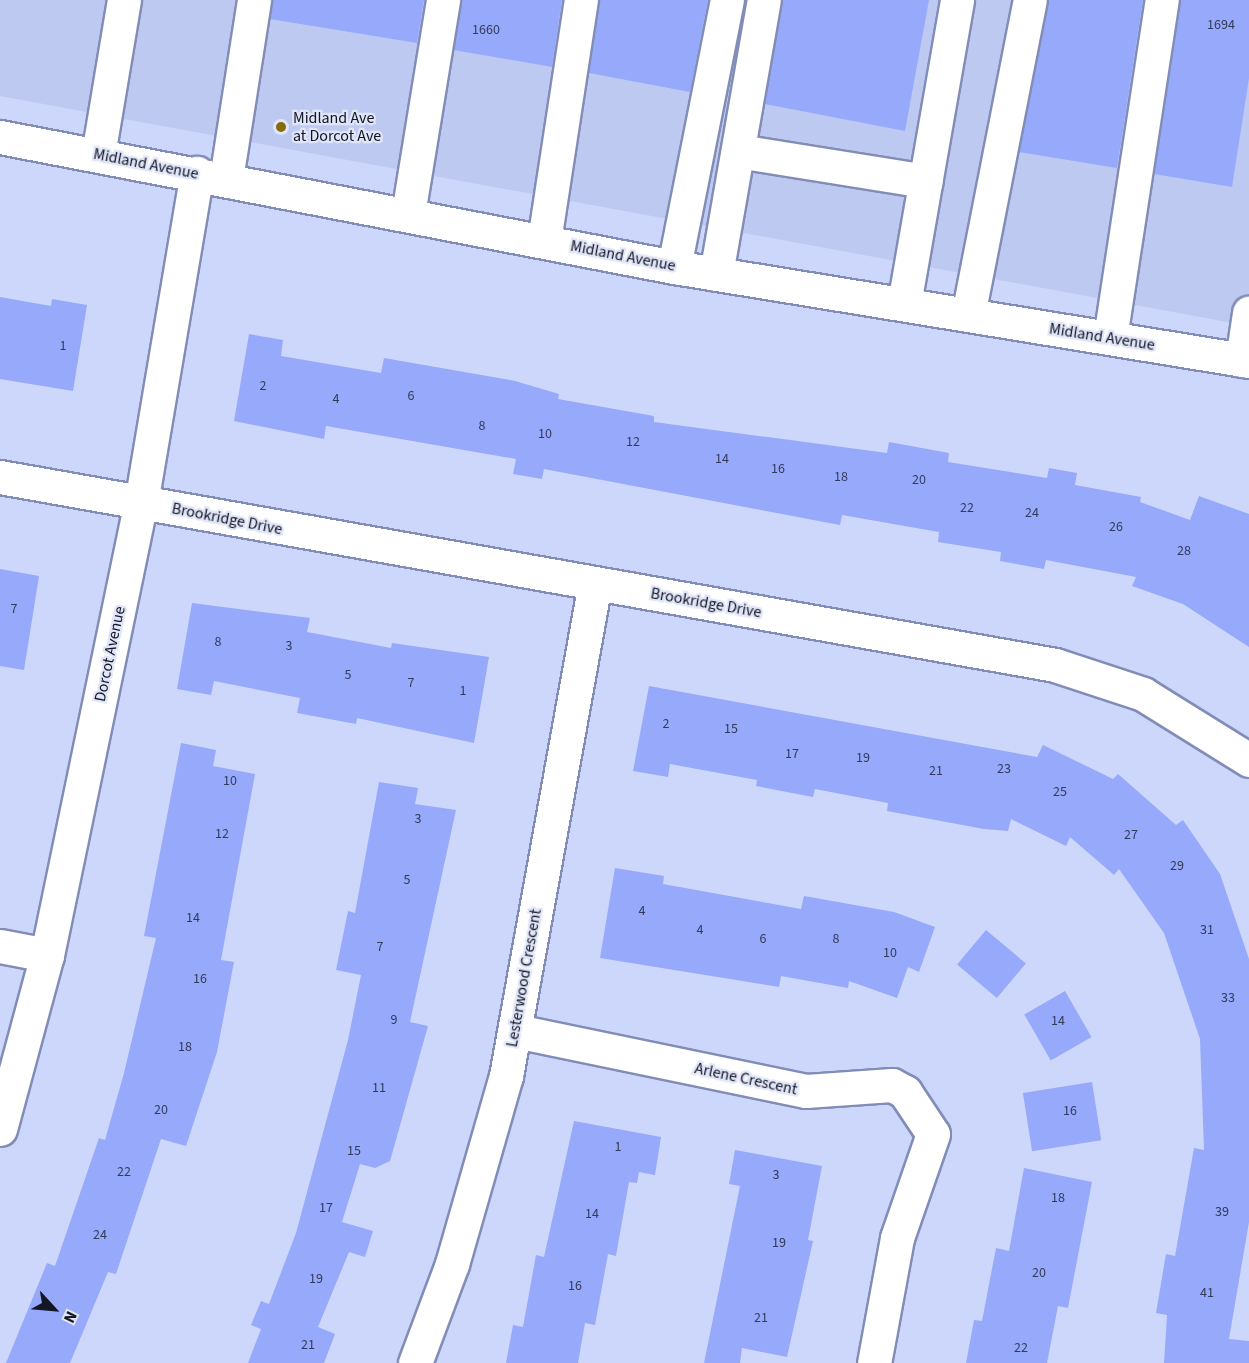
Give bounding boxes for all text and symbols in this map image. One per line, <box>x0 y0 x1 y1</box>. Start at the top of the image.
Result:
house number: 1694 <box>1207 17 1235 33</box>
house number: 1660 <box>472 22 500 38</box>
place label: Midland Ave at Dorcot Ave <box>293 108 381 146</box>
marker: Midland Ave at Dorcot Ave <box>274 120 288 134</box>
street label: Midland Avenue <box>92 144 200 184</box>
street label: Midland Avenue <box>569 236 677 276</box>
street label: Midland Avenue <box>1048 319 1156 355</box>
house number: 1 <box>60 338 66 354</box>
house number: 2 <box>260 378 266 394</box>
house number: 6 <box>408 388 414 404</box>
house number: 4 <box>333 391 339 407</box>
house number: 8 <box>479 418 485 434</box>
house number: 10 <box>538 426 552 442</box>
house number: 12 <box>626 434 640 450</box>
house number: 14 <box>715 451 729 467</box>
house number: 16 <box>771 461 785 477</box>
house number: 18 <box>834 469 848 485</box>
house number: 20 <box>912 472 926 488</box>
street label: Brookridge Drive <box>170 499 284 539</box>
house number: 22 <box>960 500 974 516</box>
house number: 24 <box>1025 505 1039 521</box>
house number: 26 <box>1109 519 1123 535</box>
house number: 28 <box>1177 543 1191 559</box>
street label: Brookridge Drive <box>649 584 763 622</box>
house number: 7 <box>11 601 17 617</box>
street label: Dorcot Avenue <box>91 604 129 704</box>
house number: 8 <box>215 634 221 650</box>
house number: 3 <box>286 638 292 654</box>
house number: 5 <box>345 667 351 683</box>
house number: 7 <box>408 675 414 691</box>
house number: 1 <box>460 683 466 699</box>
house number: 2 <box>663 716 669 732</box>
house number: 15 <box>724 721 738 737</box>
house number: 17 <box>785 746 799 762</box>
house number: 19 <box>856 750 870 766</box>
house number: 23 <box>997 761 1011 777</box>
house number: 21 <box>929 763 943 779</box>
house number: 10 <box>223 773 237 789</box>
house number: 25 <box>1053 784 1067 800</box>
house number: 3 <box>415 811 421 827</box>
house number: 12 <box>215 826 229 842</box>
house number: 27 <box>1124 827 1138 843</box>
house number: 29 <box>1170 858 1184 874</box>
house number: 5 <box>404 872 410 888</box>
house number: 4 <box>639 903 645 919</box>
street label: Lesterwood Crescent <box>502 907 546 1049</box>
house number: 14 <box>186 910 200 926</box>
house number: 4 <box>697 922 703 938</box>
house number: 31 <box>1200 922 1214 938</box>
house number: 6 <box>760 931 766 947</box>
house number: 8 <box>833 931 839 947</box>
house number: 7 <box>377 939 383 955</box>
house number: 10 <box>883 945 897 961</box>
house number: 16 <box>193 971 207 987</box>
house number: 33 <box>1221 990 1235 1006</box>
house number: 9 <box>391 1012 397 1028</box>
house number: 14 <box>1051 1013 1065 1029</box>
house number: 18 <box>178 1039 192 1055</box>
street label: Arlene Crescent <box>693 1059 799 1099</box>
house number: 11 <box>372 1080 386 1096</box>
house number: 20 <box>154 1102 168 1118</box>
house number: 16 <box>1063 1103 1077 1119</box>
house number: 1 <box>615 1139 621 1155</box>
house number: 15 <box>347 1143 361 1159</box>
house number: 22 <box>117 1164 131 1180</box>
house number: 3 <box>773 1167 779 1183</box>
house number: 18 <box>1051 1190 1065 1206</box>
house number: 17 <box>319 1200 333 1216</box>
house number: 39 <box>1215 1204 1229 1220</box>
house number: 14 <box>585 1206 599 1222</box>
house number: 24 <box>93 1227 107 1243</box>
house number: 19 <box>772 1235 786 1251</box>
house number: 20 <box>1032 1265 1046 1281</box>
house number: 19 <box>309 1271 323 1287</box>
house number: 16 <box>568 1278 582 1294</box>
north arrow <box>24 1279 84 1339</box>
house number: 41 <box>1200 1285 1214 1301</box>
text: N <box>58 1307 82 1326</box>
house number: 21 <box>754 1310 768 1326</box>
house number: 21 <box>301 1337 315 1353</box>
house number: 22 <box>1014 1340 1028 1356</box>

